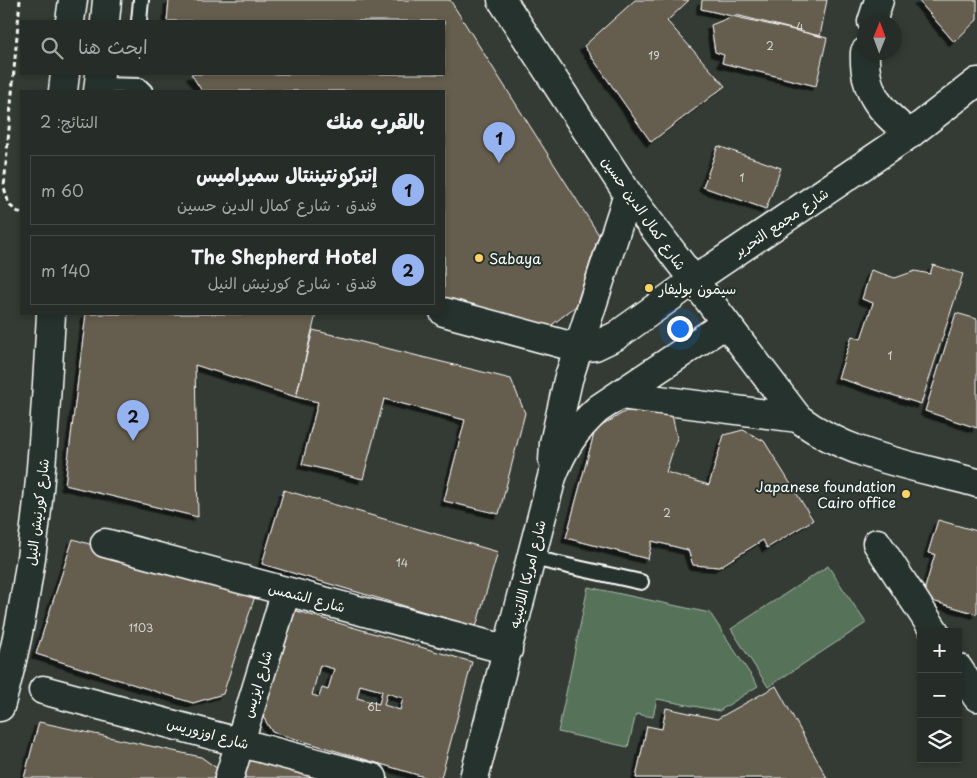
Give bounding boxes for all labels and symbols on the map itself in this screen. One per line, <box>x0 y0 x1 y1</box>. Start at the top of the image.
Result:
north arrow <box>857 15 902 60</box>
house number: 4 <box>796 18 804 35</box>
house number: 2 <box>766 37 774 54</box>
house number: 19 <box>648 47 660 64</box>
pin: 1 <box>483 122 515 163</box>
street label: شارع كمال الدين حسين <box>597 152 691 274</box>
house number: 1 <box>740 169 745 186</box>
street label: شارع مجمع التحرير <box>729 182 833 263</box>
place label: Sabaya <box>489 248 541 269</box>
marker: Sabaya <box>473 252 485 264</box>
place label: سيمون بوليفار <box>658 278 736 299</box>
marker: سيمون بوليفار <box>643 282 655 294</box>
your location <box>667 316 693 342</box>
house number: 1 <box>888 347 893 364</box>
pin: 2 <box>117 400 149 441</box>
street label: شارع كورنيش النيل <box>20 457 54 567</box>
place label: Japanese foundation Cairo office <box>756 476 896 513</box>
marker: Japanese foundation Cairo office <box>900 488 912 500</box>
house number: 2 <box>663 504 671 521</box>
street label: شارع امريكا اللاتينيه <box>503 518 551 630</box>
house number: 14 <box>396 554 408 571</box>
street label: شارع الشمس <box>266 577 348 617</box>
house number: 1103 <box>129 619 153 636</box>
street label: شارع ايزيس <box>237 648 277 720</box>
house number: 6L <box>367 698 382 715</box>
street label: شارع اوزوريس <box>165 712 251 754</box>

